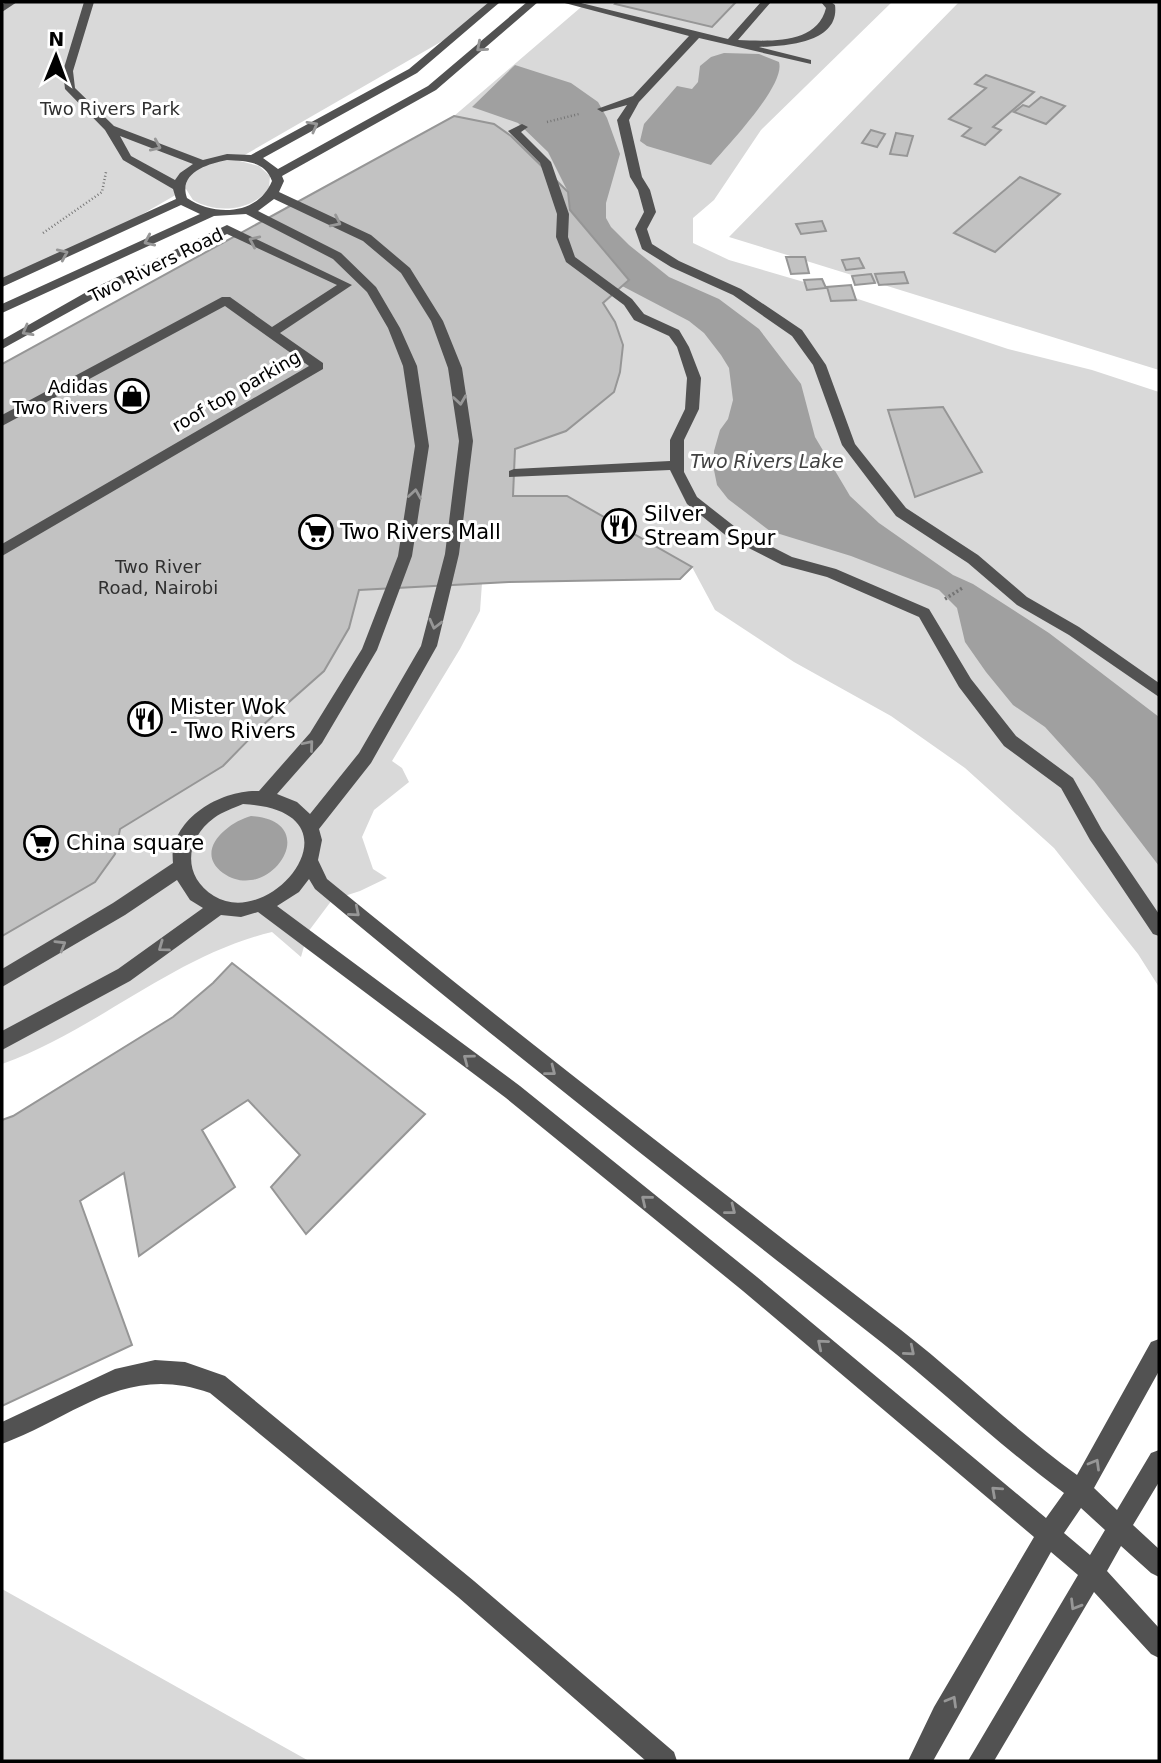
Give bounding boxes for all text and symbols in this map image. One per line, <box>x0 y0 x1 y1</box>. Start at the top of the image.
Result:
north arrow <box>21 21 91 91</box>
text: N <box>48 28 64 50</box>
one-way arrow <box>477 39 490 51</box>
park label: Two Rivers Park <box>39 98 181 119</box>
one-way arrow <box>306 121 318 134</box>
one-way arrow <box>148 138 161 152</box>
one-way arrow <box>329 213 341 227</box>
street label: Two Rivers Road <box>85 223 226 307</box>
one-way arrow <box>144 233 156 247</box>
one-way arrow <box>249 236 261 250</box>
one-way arrow <box>56 248 69 262</box>
one-way arrow <box>21 323 34 336</box>
street label: roof top parking <box>168 346 304 436</box>
place label: Adidas Two Rivers <box>12 376 108 418</box>
shop icon: Adidas Two Rivers <box>113 377 151 415</box>
one-way arrow <box>452 394 467 405</box>
water label: Two Rivers Lake <box>690 450 844 472</box>
one-way arrow <box>407 488 422 500</box>
place label: Silver Stream Spur <box>644 502 776 550</box>
restaurant icon: Silver Stream Spur <box>600 507 638 545</box>
supermarket icon: Two Rivers Mall <box>297 513 335 551</box>
place label: Two Rivers Mall <box>339 520 501 544</box>
house number: Two River Road, Nairobi <box>98 556 218 598</box>
one-way arrow <box>429 618 443 630</box>
place label: Mister Wok - Two Rivers <box>170 695 296 743</box>
restaurant icon: Mister Wok - Two Rivers <box>126 700 164 738</box>
one-way arrow <box>301 740 313 753</box>
supermarket icon: China square <box>22 824 60 862</box>
place label: China square <box>66 831 204 855</box>
one-way arrow <box>348 904 360 917</box>
one-way arrow <box>158 939 171 951</box>
one-way arrow <box>53 940 66 953</box>
one-way arrow <box>463 1055 475 1067</box>
one-way arrow <box>543 1062 556 1075</box>
one-way arrow <box>641 1196 654 1208</box>
one-way arrow <box>723 1202 735 1215</box>
one-way arrow <box>818 1340 831 1352</box>
one-way arrow <box>901 1343 914 1355</box>
one-way arrow <box>1087 1459 1100 1472</box>
one-way arrow <box>991 1486 1004 1499</box>
one-way arrow <box>1071 1597 1084 1610</box>
one-way arrow <box>943 1695 956 1708</box>

